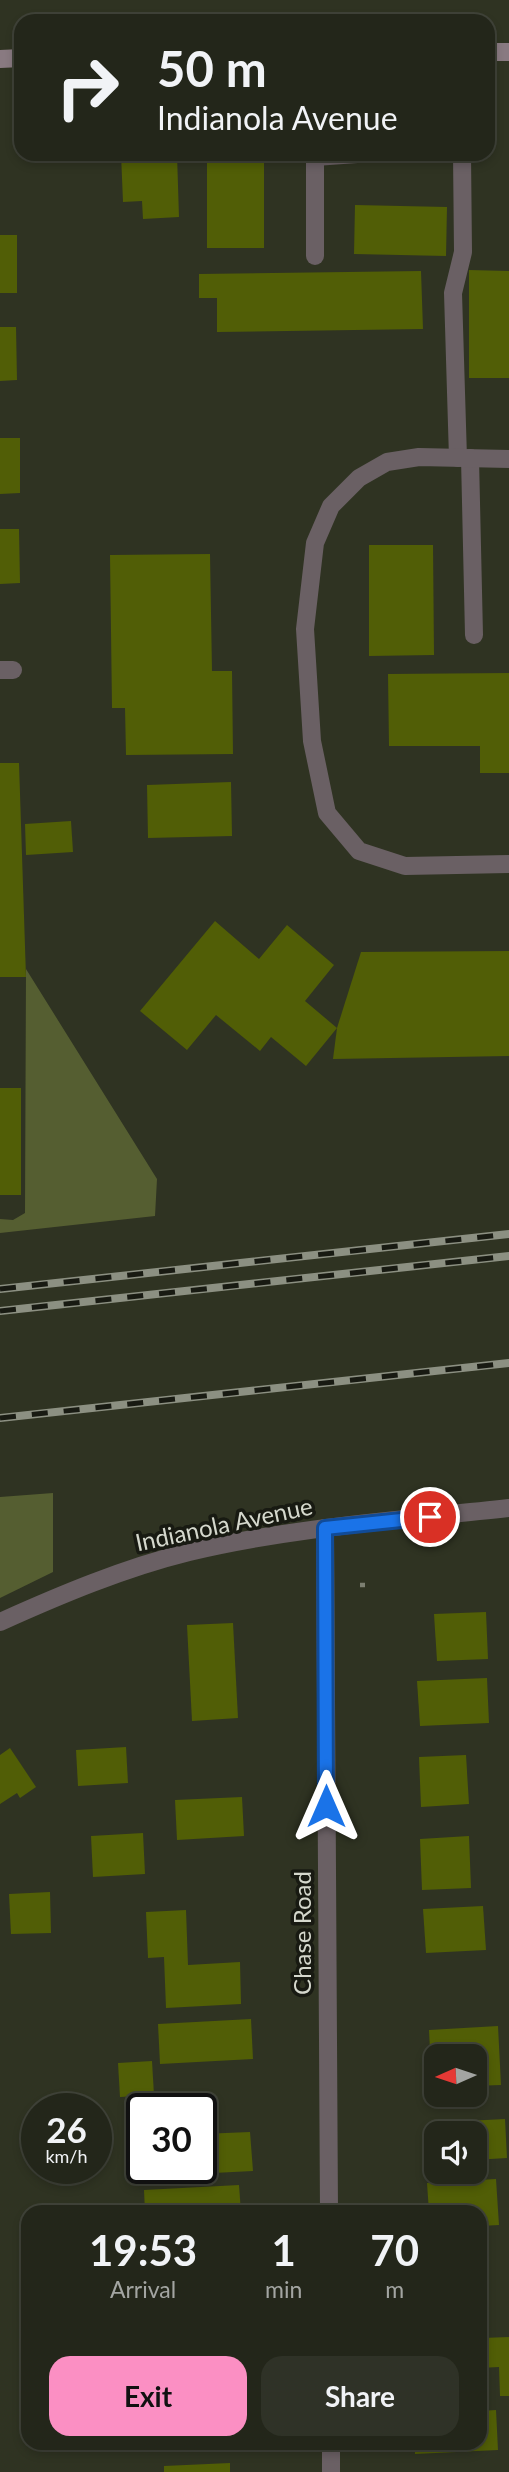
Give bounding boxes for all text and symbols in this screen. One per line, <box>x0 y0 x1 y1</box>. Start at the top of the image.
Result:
text: 50 m <box>157 39 267 97</box>
icon: right <box>42 42 133 133</box>
text: Indianola Avenue <box>157 98 398 137</box>
pin <box>400 1487 460 1547</box>
street label: Indianola Avenue <box>132 1491 315 1556</box>
icon: arrive <box>411 1498 449 1536</box>
position arrow <box>289 1769 363 1843</box>
street label: Chase Road <box>287 1871 316 1995</box>
north arrow <box>424 2044 486 2107</box>
map controls <box>424 2044 487 2184</box>
speed limit sign: 30 <box>126 2093 217 2184</box>
text: 26 <box>46 2108 87 2150</box>
button: sound <box>424 2121 487 2184</box>
text: km/h <box>45 2145 88 2167</box>
text: 19:53 <box>89 2225 197 2275</box>
text: 1 <box>272 2225 296 2275</box>
text: 70 <box>370 2225 419 2275</box>
text: Arrival <box>110 2275 176 2303</box>
text: min <box>265 2275 302 2303</box>
text: m <box>385 2275 404 2303</box>
button: Exit <box>49 2356 247 2436</box>
button: Share <box>261 2356 459 2436</box>

